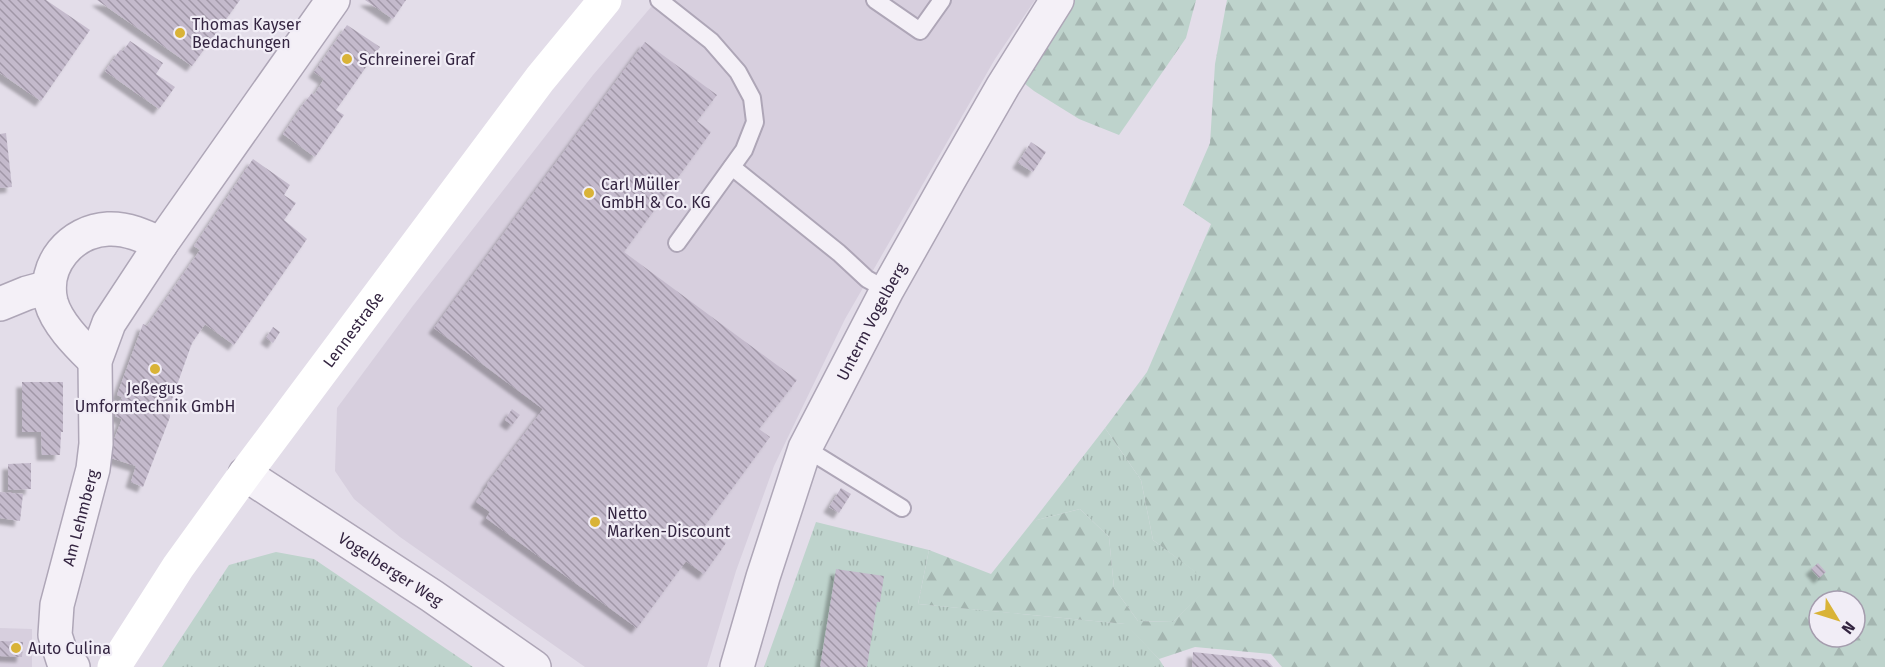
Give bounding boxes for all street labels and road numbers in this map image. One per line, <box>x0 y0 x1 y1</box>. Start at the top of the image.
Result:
street label: Unterm Vogelberg <box>833 259 911 384</box>
street label: Lennestraße <box>319 288 388 371</box>
street label: Am Lehmberg <box>59 467 103 568</box>
street label: Vogelberger Weg <box>335 528 447 611</box>

